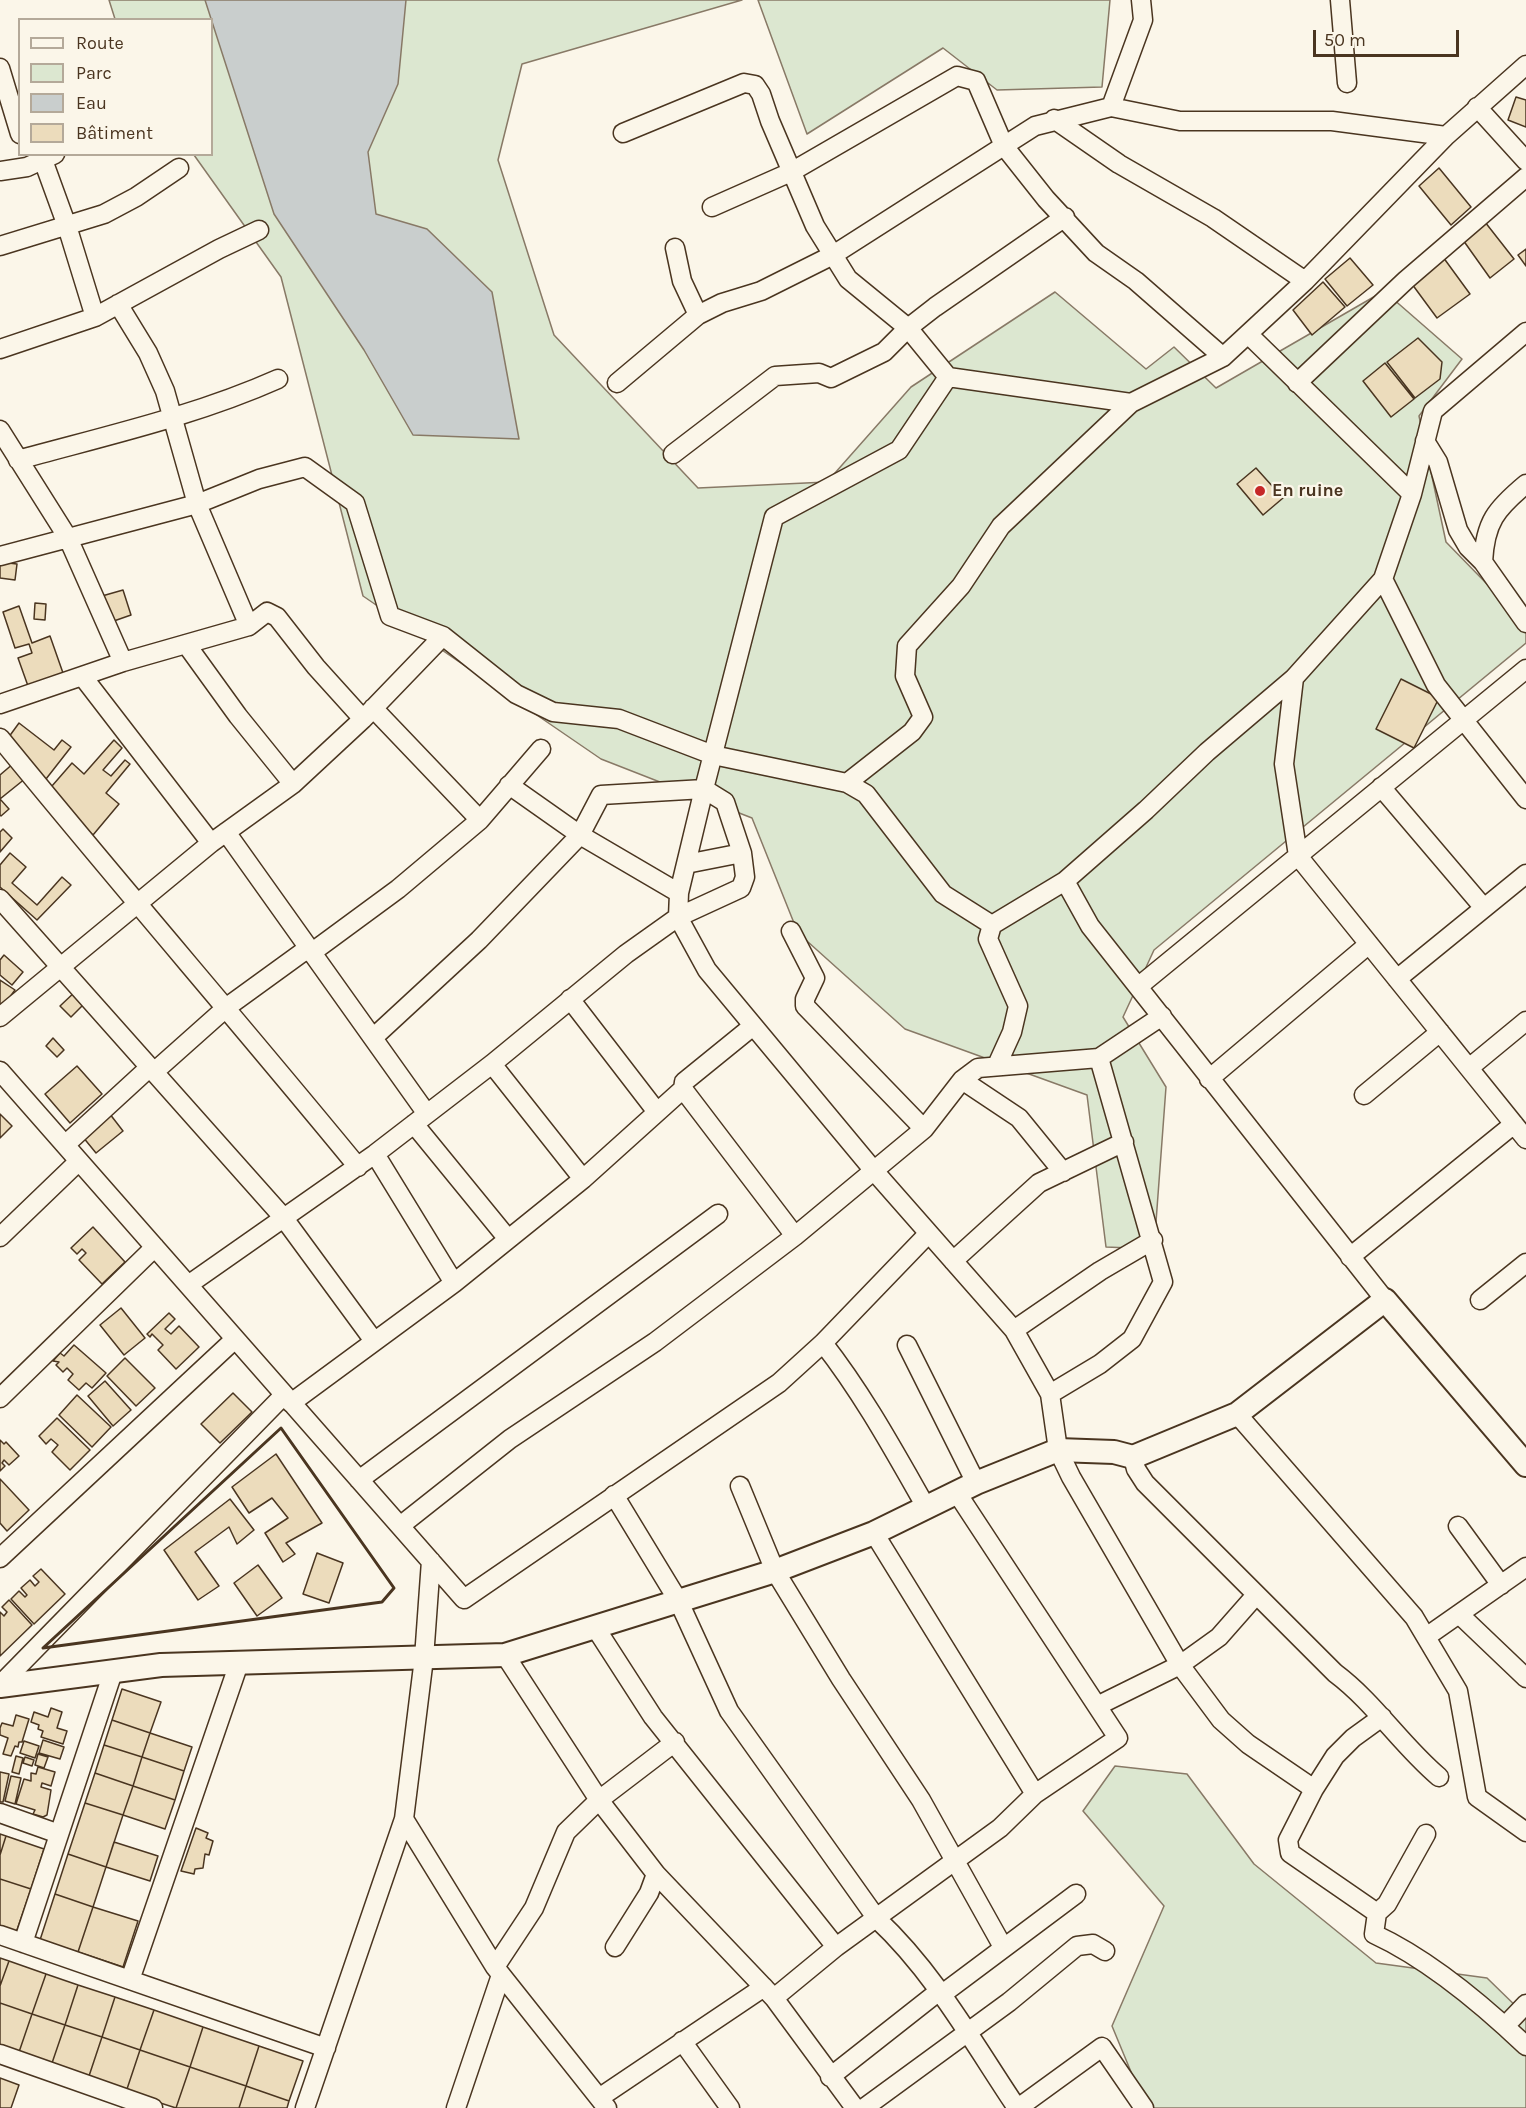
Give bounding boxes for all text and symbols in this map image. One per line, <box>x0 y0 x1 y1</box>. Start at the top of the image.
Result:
legend <box>18 18 213 156</box>
scale bar <box>1316 18 1462 56</box>
text: 50 m <box>1324 29 1366 51</box>
text: Route <box>76 32 124 54</box>
text: Parc <box>76 62 112 84</box>
text: Eau <box>76 92 107 114</box>
text: Bâtiment <box>76 122 153 144</box>
place label: En ruine <box>1272 480 1343 502</box>
marker: En ruine <box>1253 484 1267 498</box>

